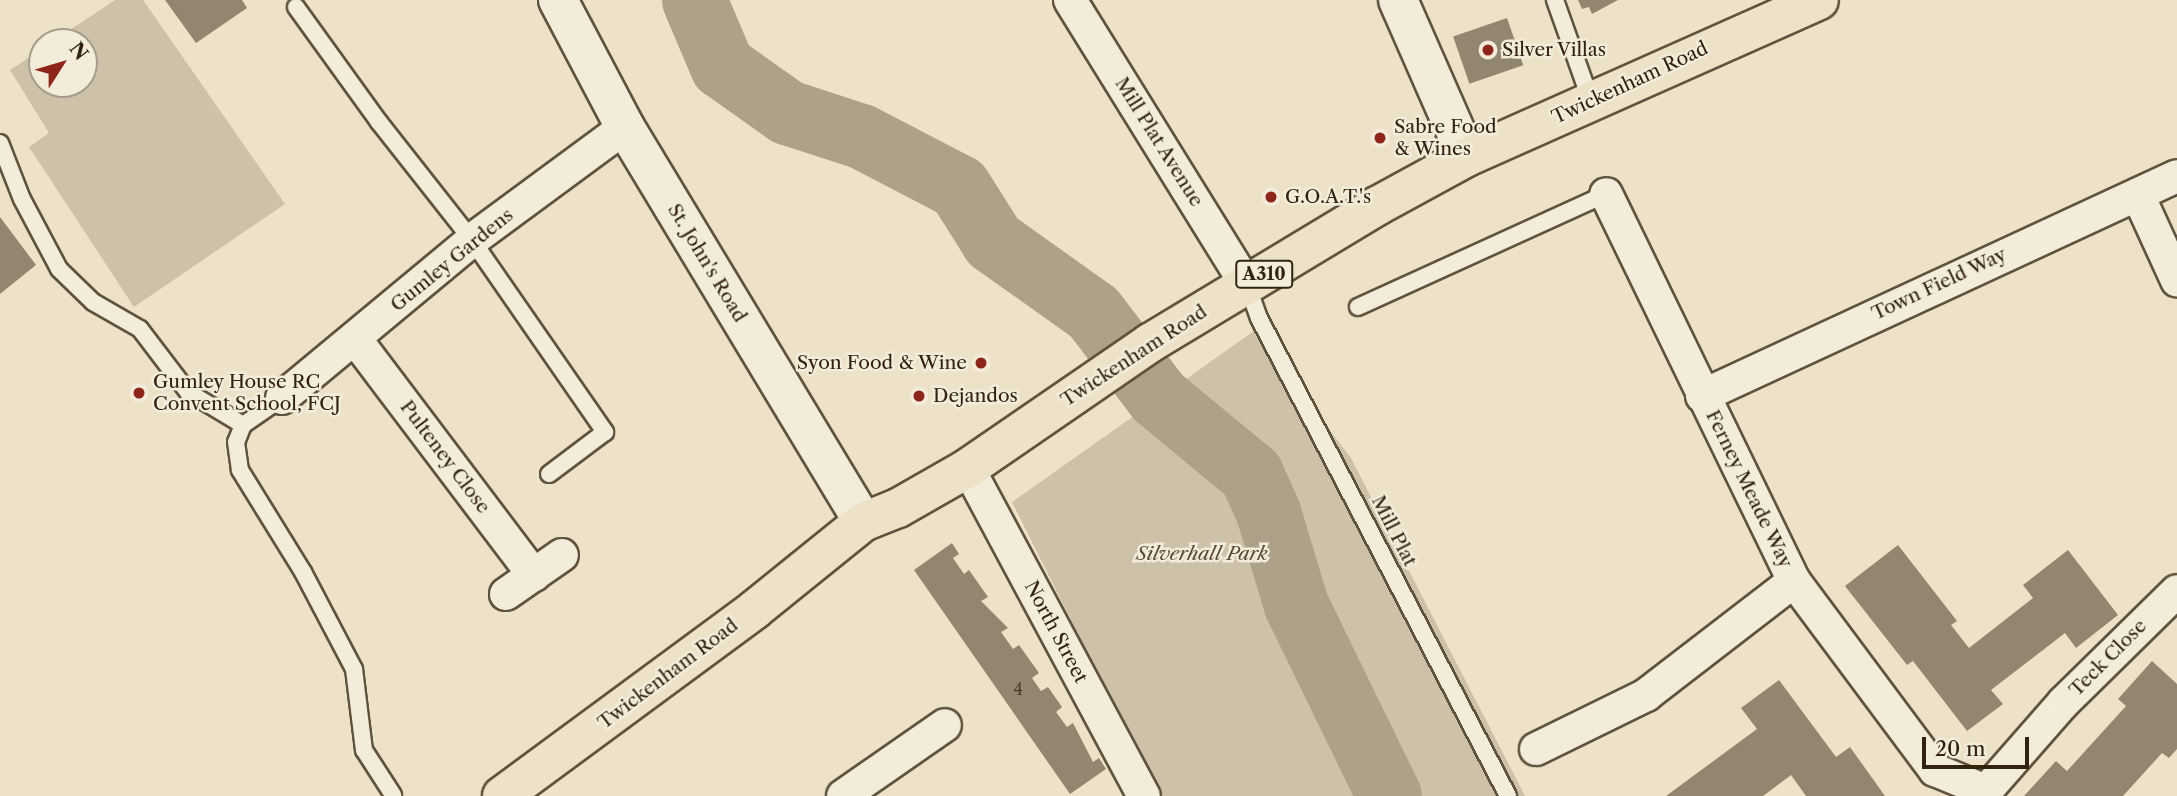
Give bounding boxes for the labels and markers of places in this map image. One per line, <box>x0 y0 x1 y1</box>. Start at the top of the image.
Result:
place label: Silver Villas <box>1502 39 1607 61</box>
marker: Silver Villas <box>1480 42 1496 58</box>
place label: Sabre Food & Wines <box>1394 116 1497 160</box>
marker: Sabre Food & Wines <box>1372 130 1388 146</box>
place label: G.O.A.T.'s <box>1285 186 1371 208</box>
marker: G.O.A.T.'s <box>1263 189 1279 205</box>
place label: Syon Food & Wine <box>796 352 967 374</box>
marker: Syon Food & Wine <box>973 355 989 371</box>
place label: Gumley House RC Convent School, FCJ <box>153 371 341 415</box>
marker: Gumley House RC Convent School, FCJ <box>131 385 147 401</box>
place label: Dejandos <box>933 385 1018 407</box>
marker: Dejandos <box>911 388 927 404</box>

